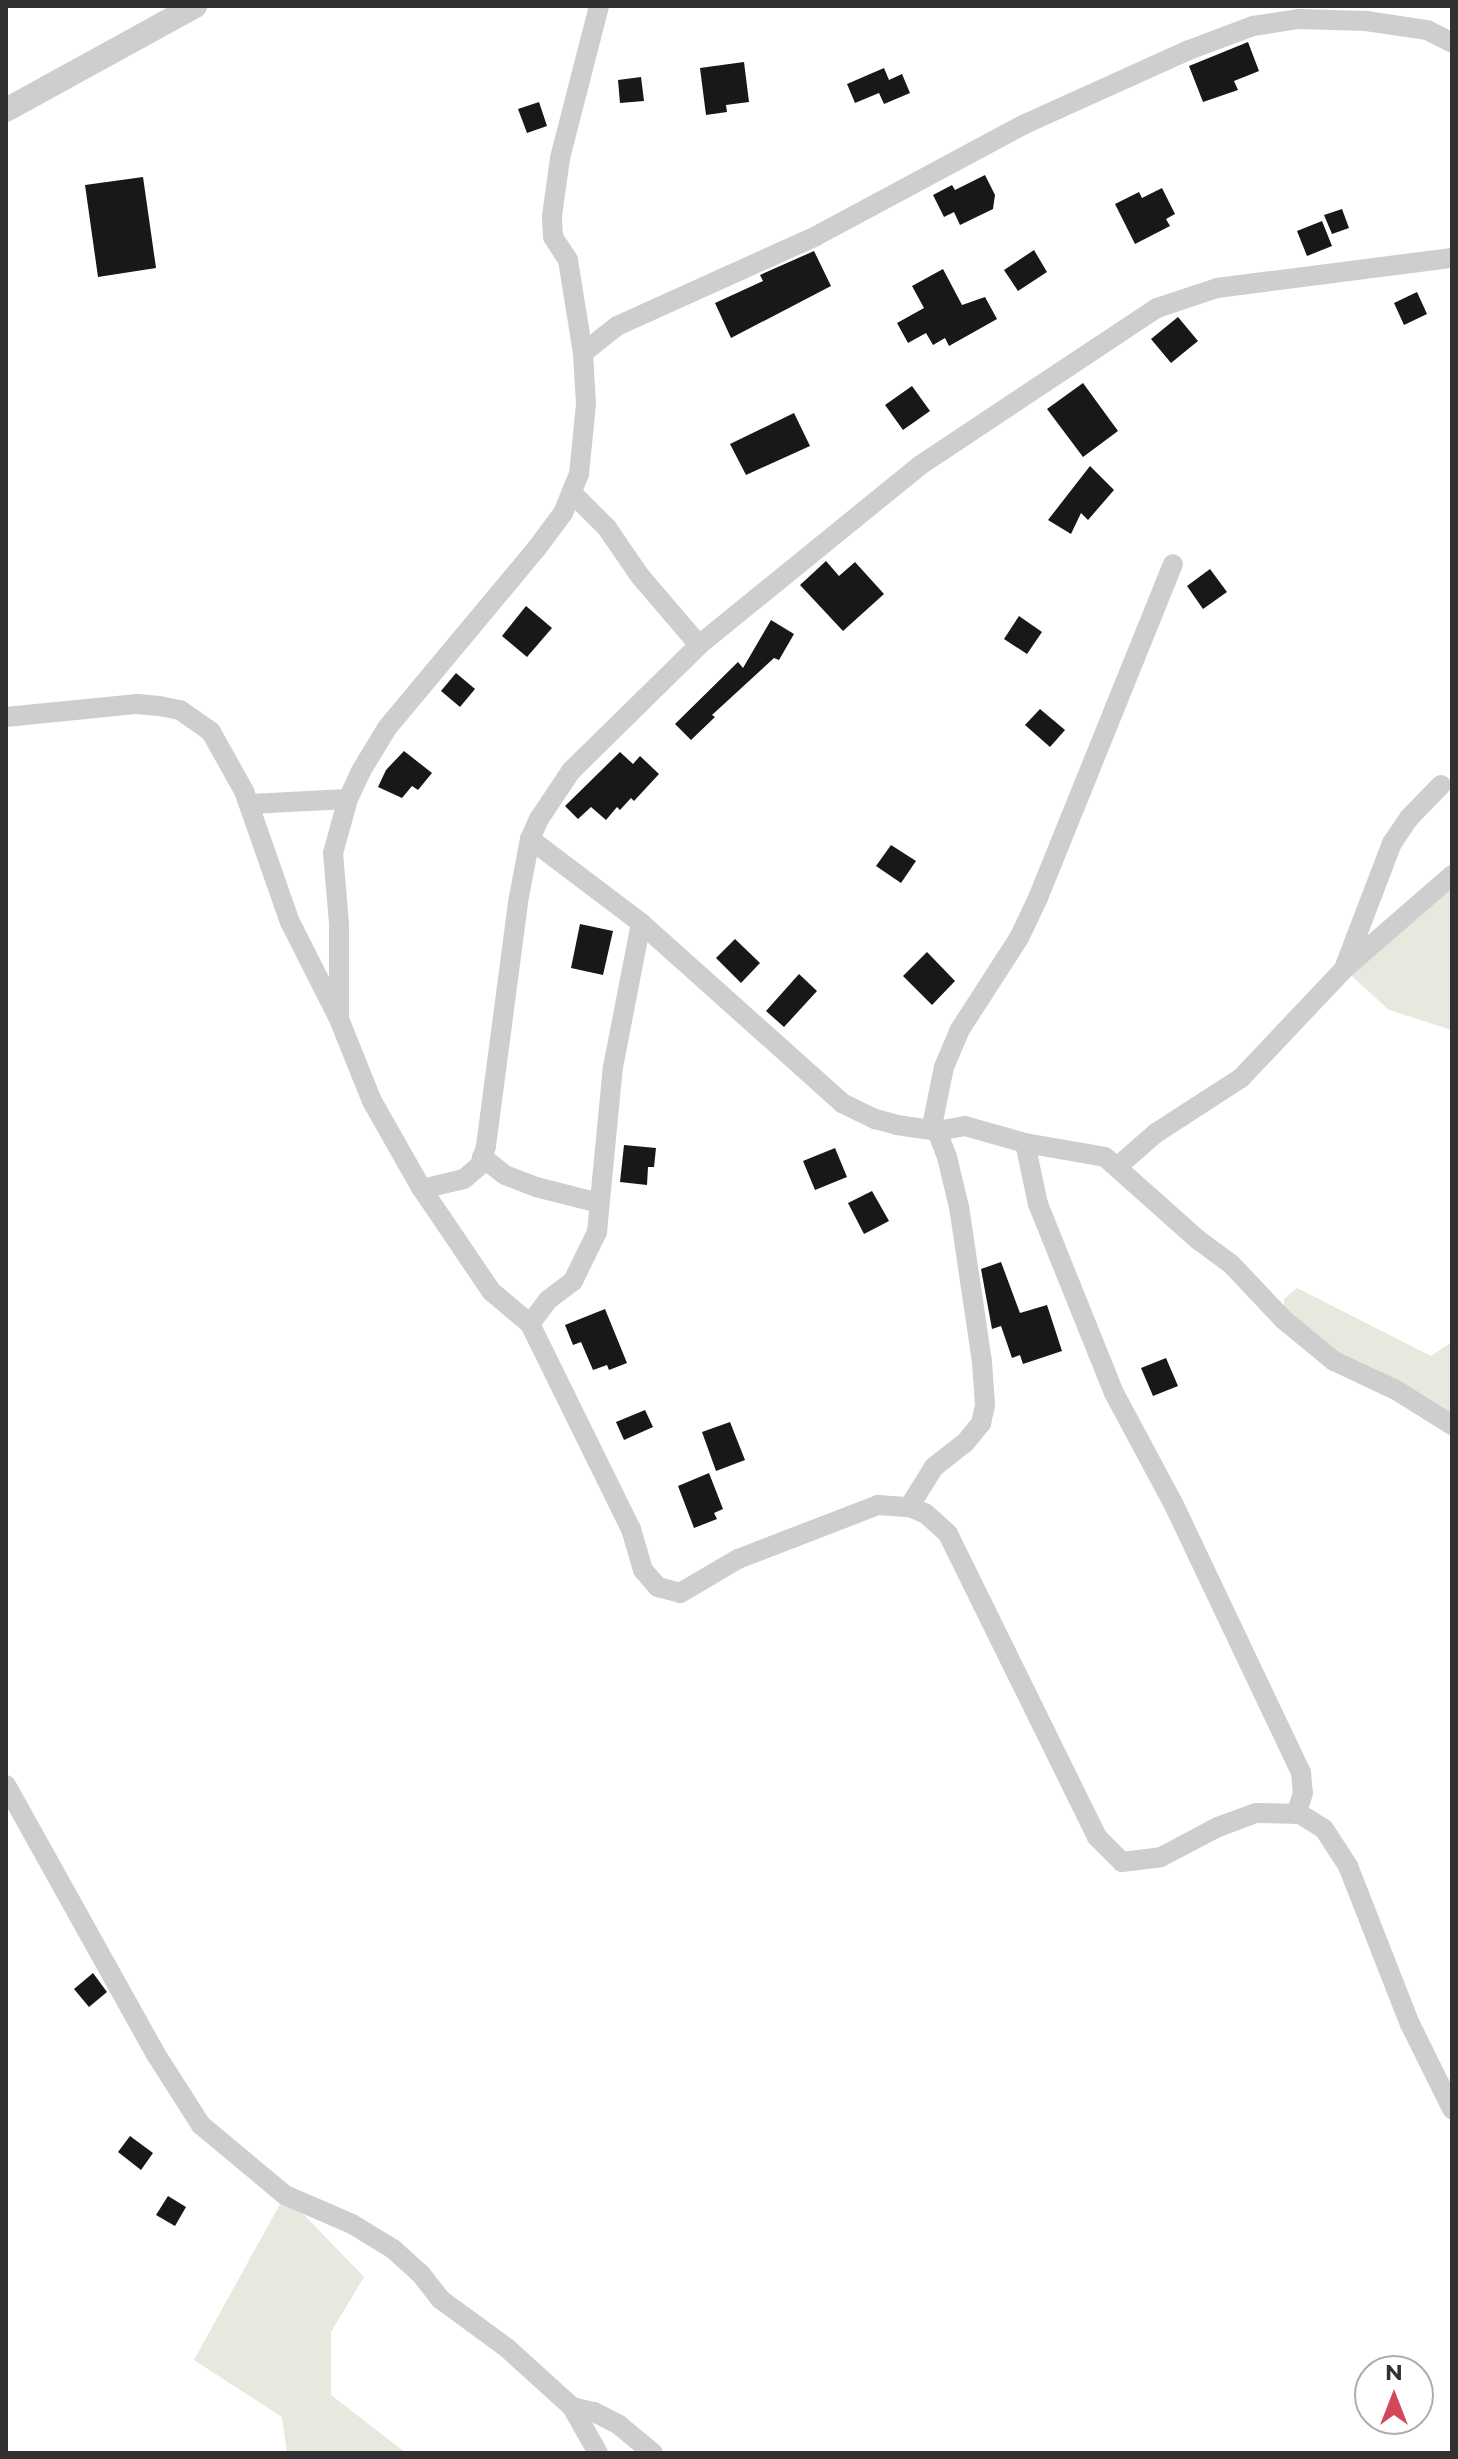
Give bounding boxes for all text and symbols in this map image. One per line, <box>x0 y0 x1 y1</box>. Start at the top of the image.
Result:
north arrow <box>1354 2355 1434 2435</box>
text: N <box>1385 2359 1403 2386</box>

